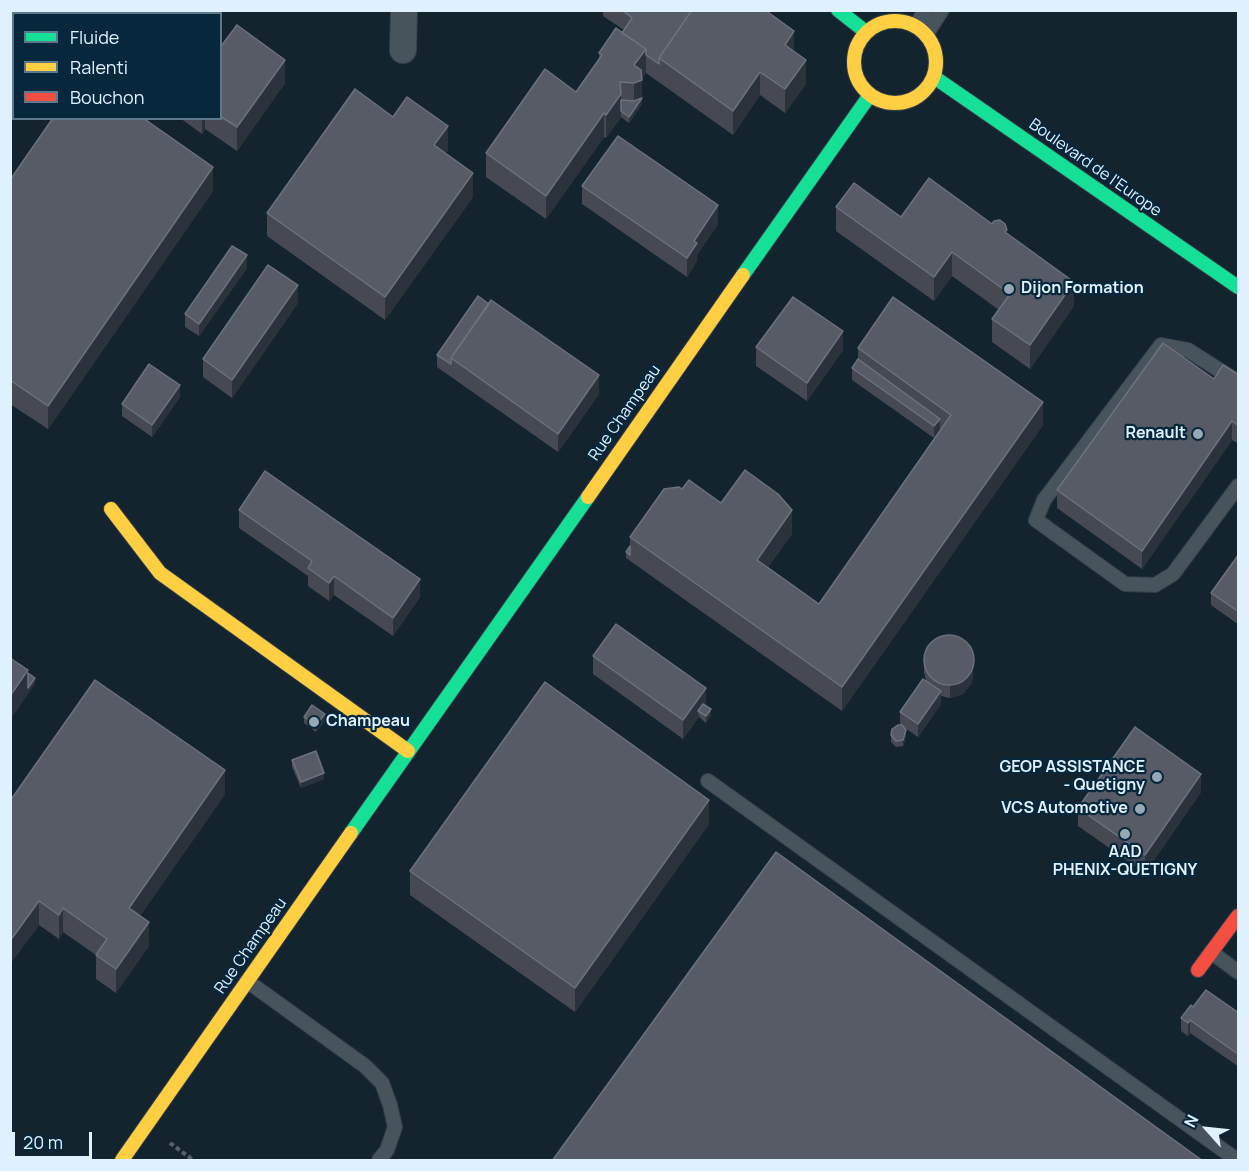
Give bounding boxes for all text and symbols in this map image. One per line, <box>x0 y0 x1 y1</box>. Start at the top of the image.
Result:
legend <box>12 12 222 120</box>
text: Fluide <box>70 25 119 49</box>
text: Ralenti <box>70 55 128 79</box>
text: Bouchon <box>70 85 144 109</box>
street label: Boulevard de l'Europe <box>1025 115 1165 221</box>
place label: Dijon Formation <box>1021 279 1144 299</box>
marker: Dijon Formation <box>1002 282 1016 296</box>
street label: Rue Champeau <box>585 361 665 465</box>
place label: Renault <box>1125 424 1186 444</box>
marker: Renault <box>1191 427 1205 441</box>
place label: Champeau <box>326 712 410 732</box>
marker: Champeau <box>307 715 321 729</box>
place label: GEOP ASSISTANCE - Quetigny <box>1000 758 1145 796</box>
marker: GEOP ASSISTANCE - Quetigny <box>1150 770 1164 784</box>
place label: VCS Automotive <box>1001 799 1128 819</box>
marker: VCS Automotive <box>1133 802 1147 816</box>
marker: AAD PHENIX-QUETIGNY <box>1118 827 1132 841</box>
place label: AAD PHENIX-QUETIGNY <box>1053 843 1197 881</box>
street label: Rue Champeau <box>211 894 291 998</box>
north arrow <box>1177 1099 1237 1159</box>
text: N <box>1179 1111 1203 1131</box>
scale bar <box>15 1120 94 1158</box>
text: 20 m <box>23 1130 63 1154</box>

